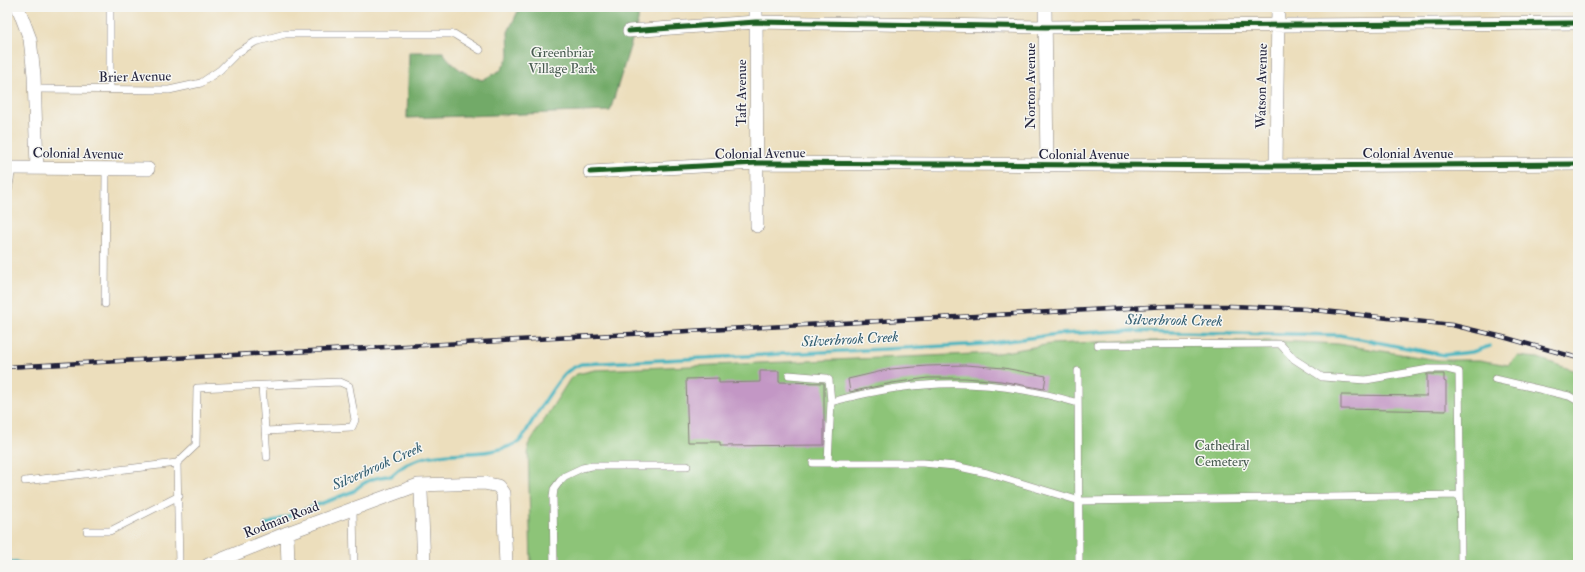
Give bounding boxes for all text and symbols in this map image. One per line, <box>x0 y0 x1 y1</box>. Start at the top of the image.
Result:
street label: Norton Avenue <box>1022 43 1039 129</box>
street label: Watson Avenue <box>1252 43 1271 130</box>
park label: Greenbriar Village Park <box>528 44 596 77</box>
street label: Taft Avenue <box>733 59 750 127</box>
street label: Brier Avenue <box>99 67 172 86</box>
street label: Colonial Avenue <box>32 144 124 163</box>
street label: Colonial Avenue <box>714 144 806 163</box>
street label: Colonial Avenue <box>1363 145 1454 162</box>
street label: Colonial Avenue <box>1039 146 1130 163</box>
water label: Silverbrook Creek <box>1124 310 1223 331</box>
water label: Silverbrook Creek <box>800 327 899 352</box>
park label: Cathedral Cemetery <box>1194 437 1250 471</box>
water label: Silverbrook Creek <box>328 438 425 495</box>
street label: Rodman Road <box>241 497 321 542</box>

